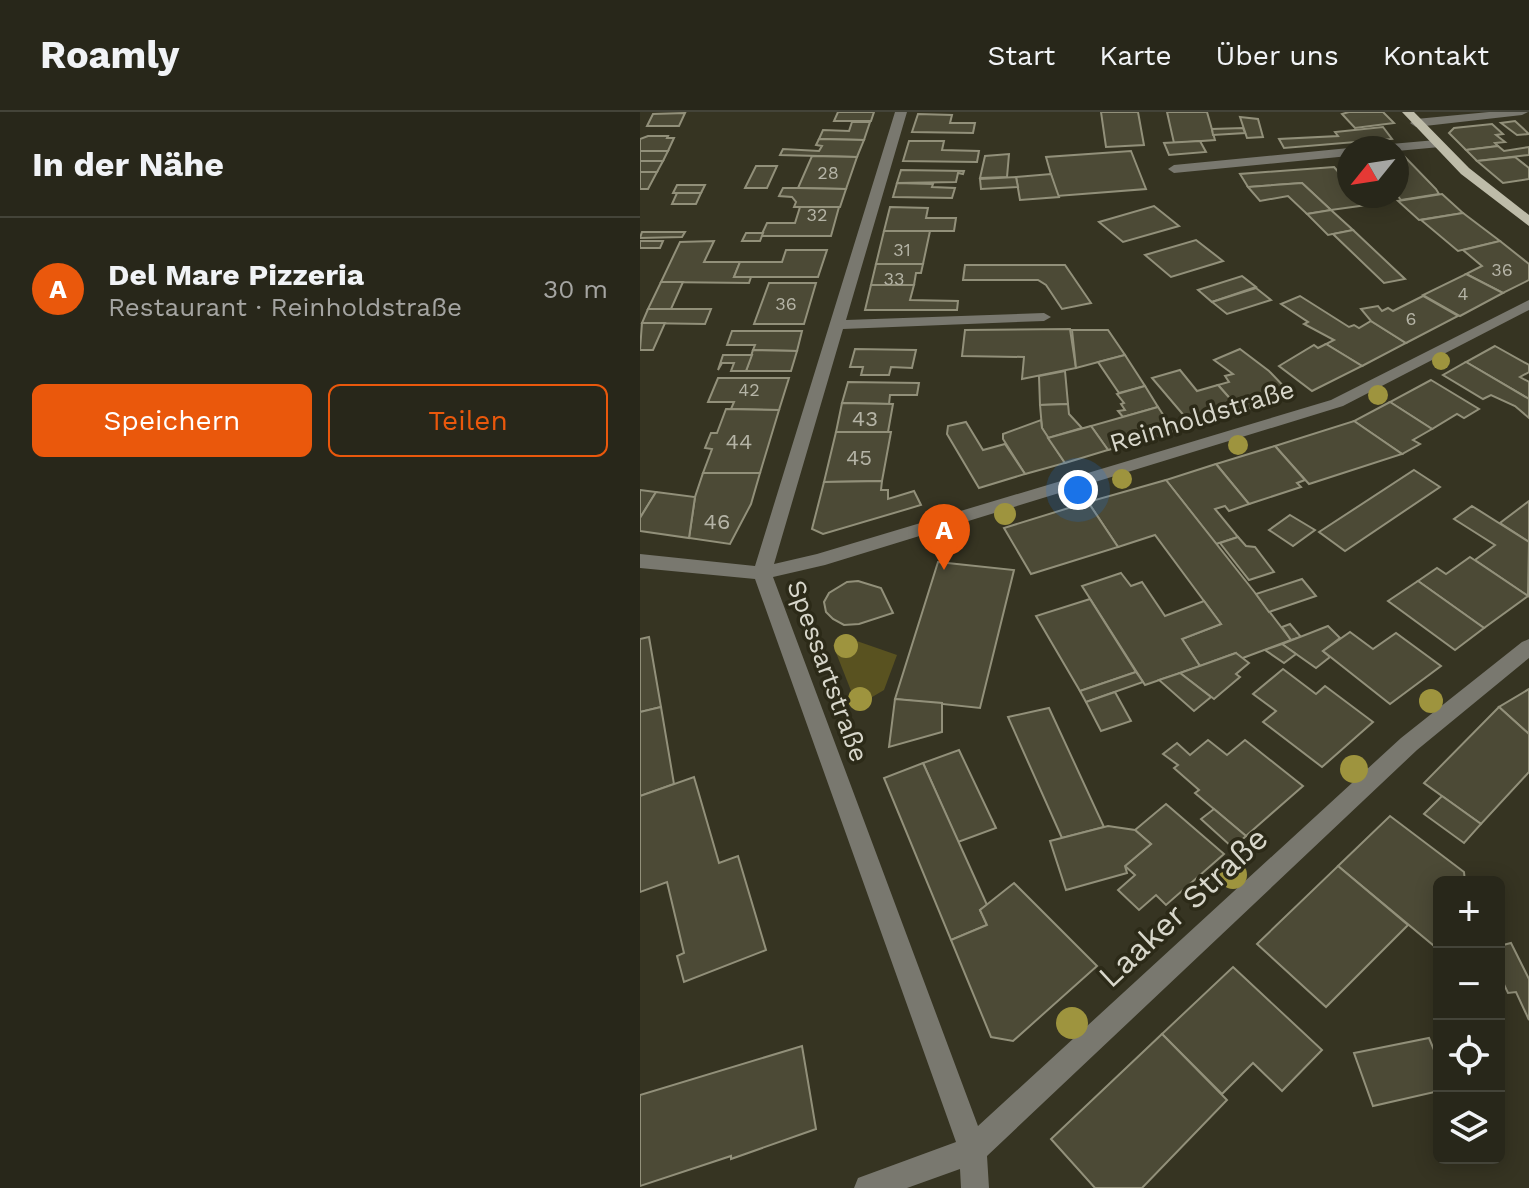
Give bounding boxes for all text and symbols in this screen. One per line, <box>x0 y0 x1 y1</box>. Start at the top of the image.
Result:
text: Roamly <box>40 33 179 77</box>
text: Start <box>987 39 1055 72</box>
text: Karte <box>1099 39 1172 72</box>
text: Über uns <box>1216 39 1339 72</box>
text: Kontakt <box>1383 39 1489 72</box>
north arrow <box>1337 136 1409 208</box>
text: In der Nähe <box>32 144 224 184</box>
house number: 28 <box>817 162 839 183</box>
house number: 32 <box>807 204 828 225</box>
house number: 31 <box>893 239 911 260</box>
text: Del Mare Pizzeria <box>108 257 364 292</box>
house number: 36 <box>1491 259 1513 280</box>
house number: 33 <box>884 268 905 289</box>
text: A <box>49 274 67 304</box>
text: 30 m <box>543 274 608 304</box>
house number: 4 <box>1458 283 1469 304</box>
text: Restaurant · Reinholdstraße <box>108 292 462 322</box>
house number: 36 <box>775 293 797 314</box>
house number: 6 <box>1406 308 1416 329</box>
street label: Reinholdstraße <box>1106 374 1298 458</box>
house number: 42 <box>738 379 760 400</box>
button: Speichern <box>32 384 312 457</box>
button: Teilen <box>328 384 608 457</box>
house number: 43 <box>852 406 878 431</box>
house number: 44 <box>726 429 752 454</box>
house number: 45 <box>846 445 872 470</box>
your location <box>1058 470 1098 510</box>
pin: A <box>918 504 970 570</box>
house number: 46 <box>704 509 730 534</box>
street label: Spessartstraße <box>781 576 875 766</box>
street label: Laaker Straße <box>1091 819 1275 995</box>
map controls <box>1433 876 1505 1164</box>
button: + <box>1433 876 1505 948</box>
button: − <box>1433 948 1505 1020</box>
button: locate <box>1433 1020 1505 1092</box>
button: layers <box>1433 1092 1505 1164</box>

